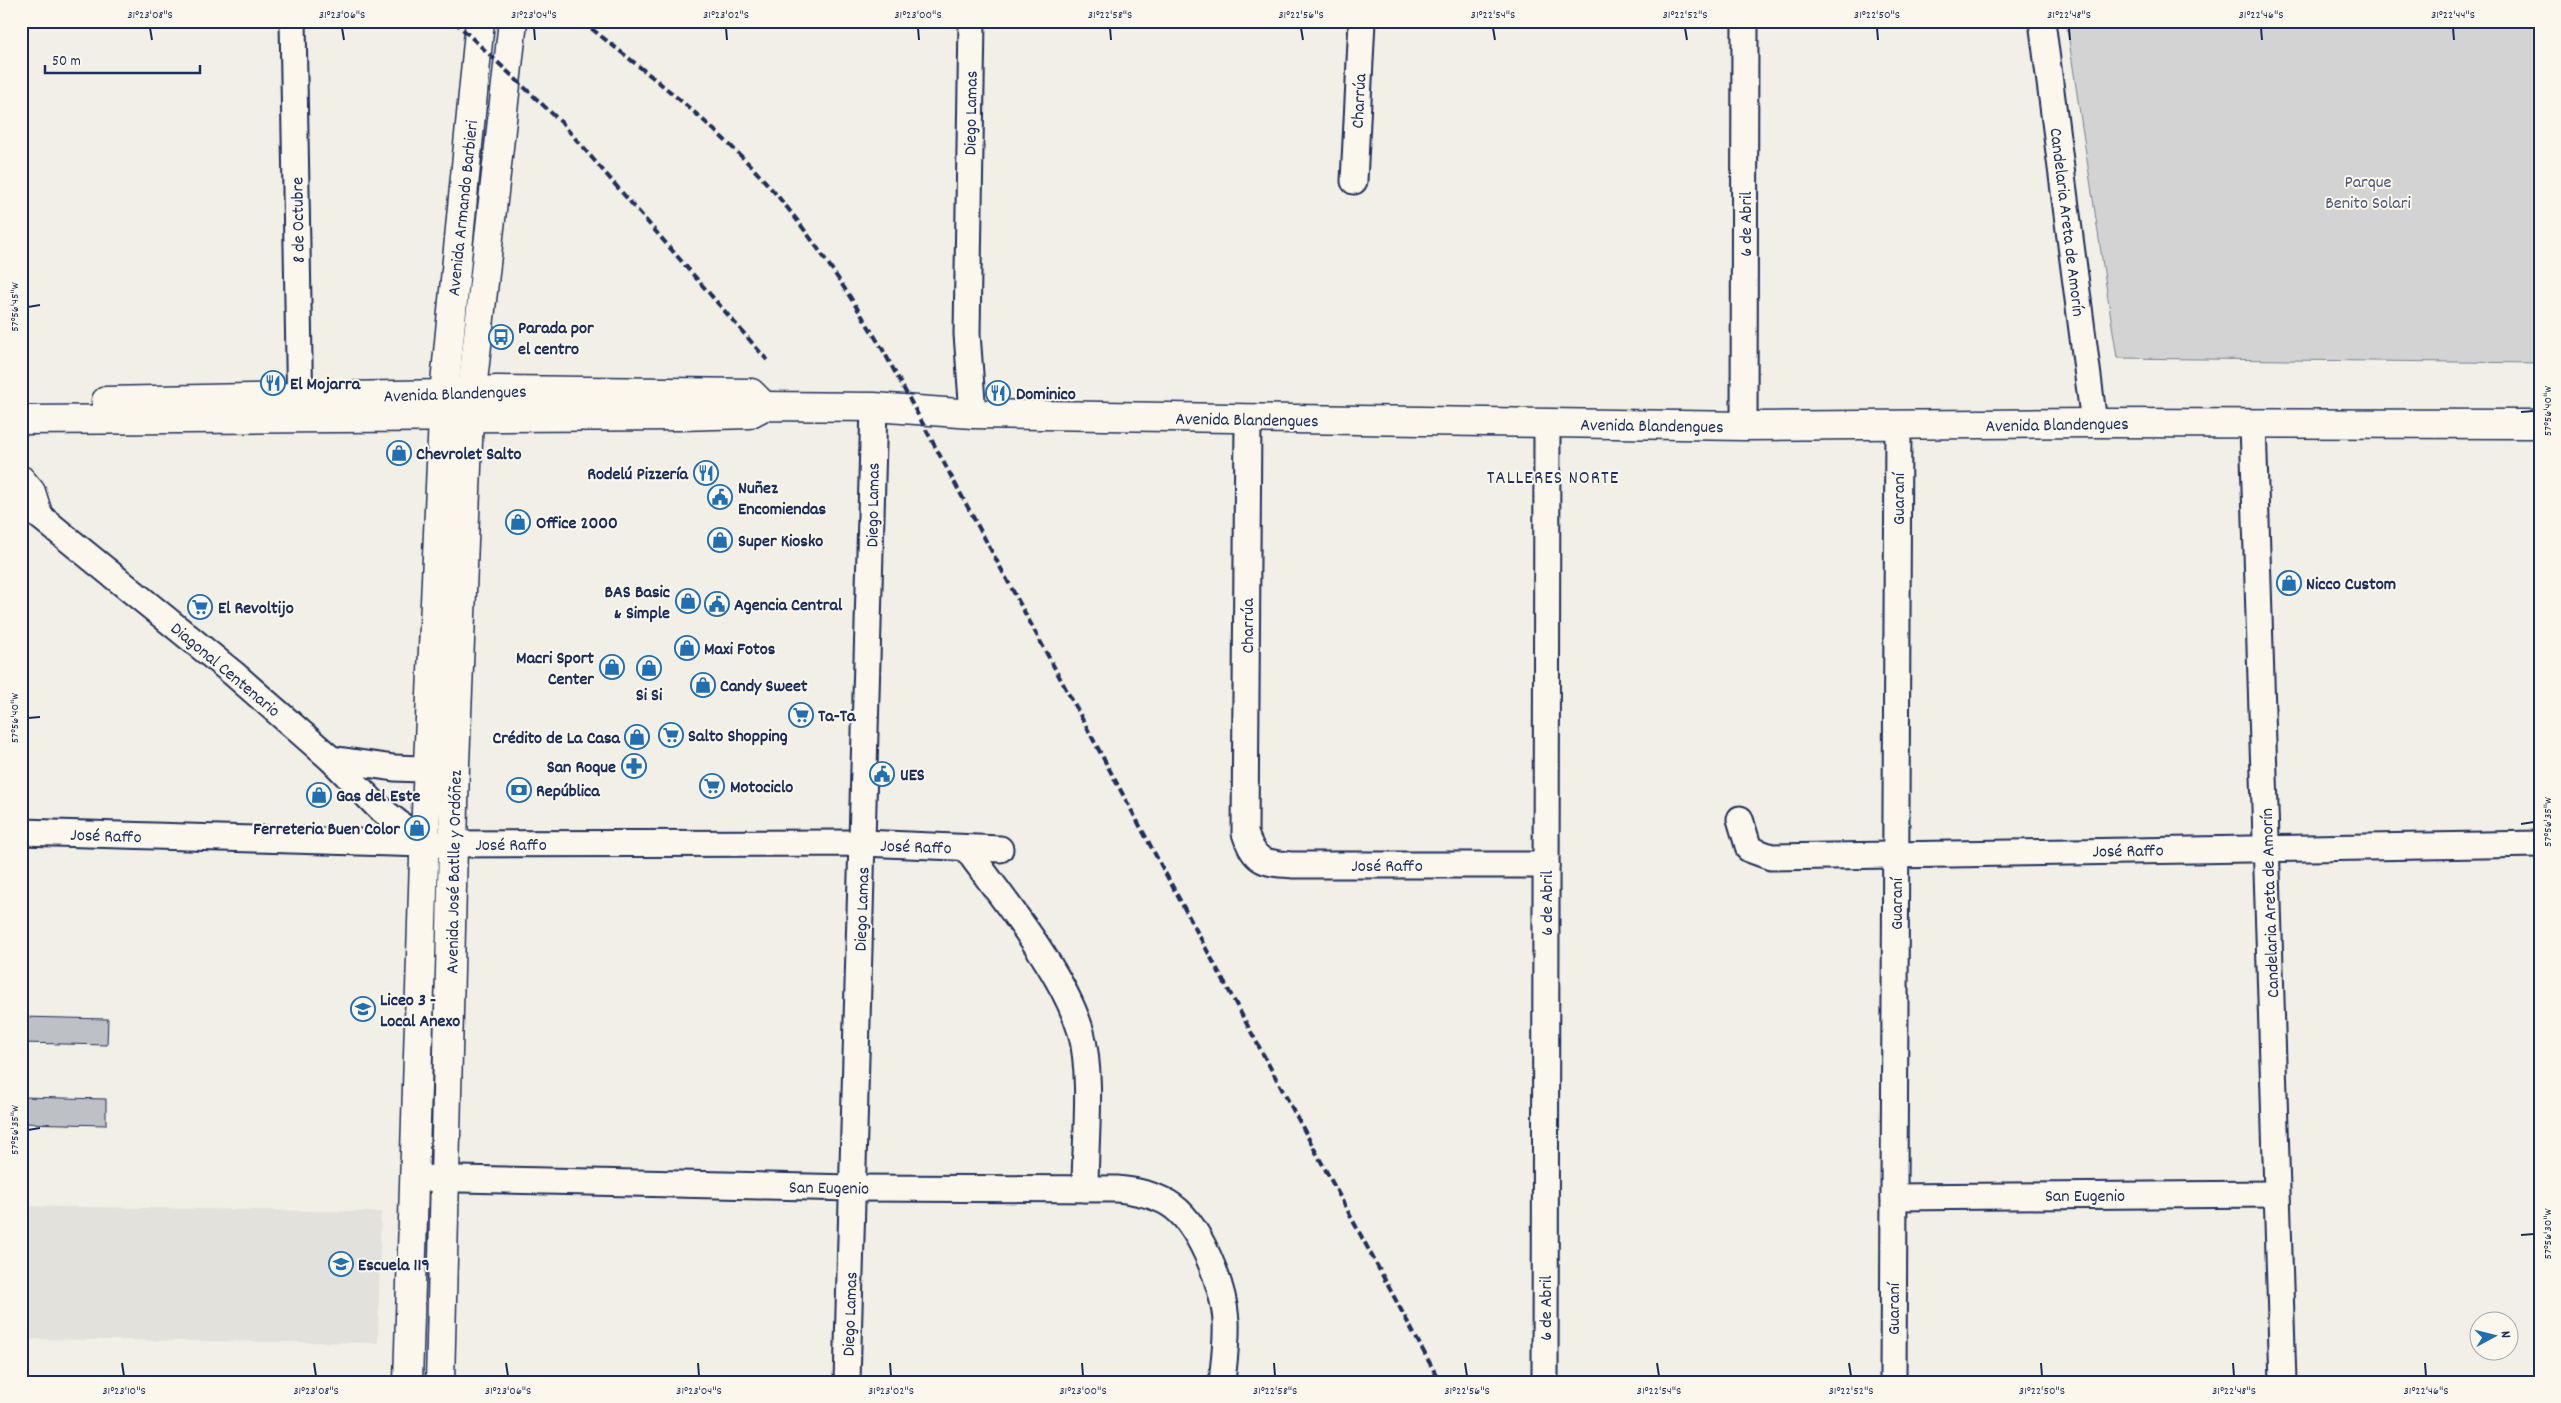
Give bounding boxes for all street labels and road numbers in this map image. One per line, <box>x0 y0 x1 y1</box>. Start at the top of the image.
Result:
street label: Diego Lamas <box>959 70 986 156</box>
street label: Charrúa <box>1347 72 1374 129</box>
street label: Avenida Armando Barbieri <box>443 119 486 297</box>
street label: Candelaria Areta de Amorín <box>2042 127 2089 318</box>
street label: 8 de Octubre <box>286 177 313 263</box>
street label: 6 de Abril <box>1735 191 1760 257</box>
street label: Avenida Blandengues <box>383 381 527 410</box>
street label: Avenida Blandengues <box>1175 408 1319 435</box>
street label: Avenida Blandengues <box>1985 413 2129 440</box>
street label: Avenida Blandengues <box>1580 414 1724 441</box>
street label: Diego Lamas <box>861 462 888 548</box>
street label: Guaraní <box>1888 471 1913 525</box>
street label: Charrúa <box>1237 598 1262 654</box>
street label: Diagonal Centenario <box>164 617 285 724</box>
street label: Avenida José Batlle y Ordóñez <box>441 770 470 974</box>
street label: Candelaria Areta de Amorín <box>2256 808 2287 998</box>
street label: José Raffo <box>70 824 142 851</box>
street label: José Raffo <box>475 834 547 859</box>
street label: José Raffo <box>880 835 952 862</box>
street label: José Raffo <box>2092 839 2164 866</box>
street label: José Raffo <box>1351 855 1423 880</box>
street label: Diego Lamas <box>850 866 877 952</box>
street label: 6 de Abril <box>1536 870 1561 936</box>
street label: Guaraní <box>1886 876 1911 930</box>
street label: San Eugenio <box>789 1176 869 1203</box>
street label: San Eugenio <box>2045 1185 2125 1210</box>
street label: Diego Lamas <box>838 1271 865 1357</box>
street label: 6 de Abril <box>1535 1275 1560 1341</box>
street label: Guaraní <box>1883 1281 1908 1335</box>

